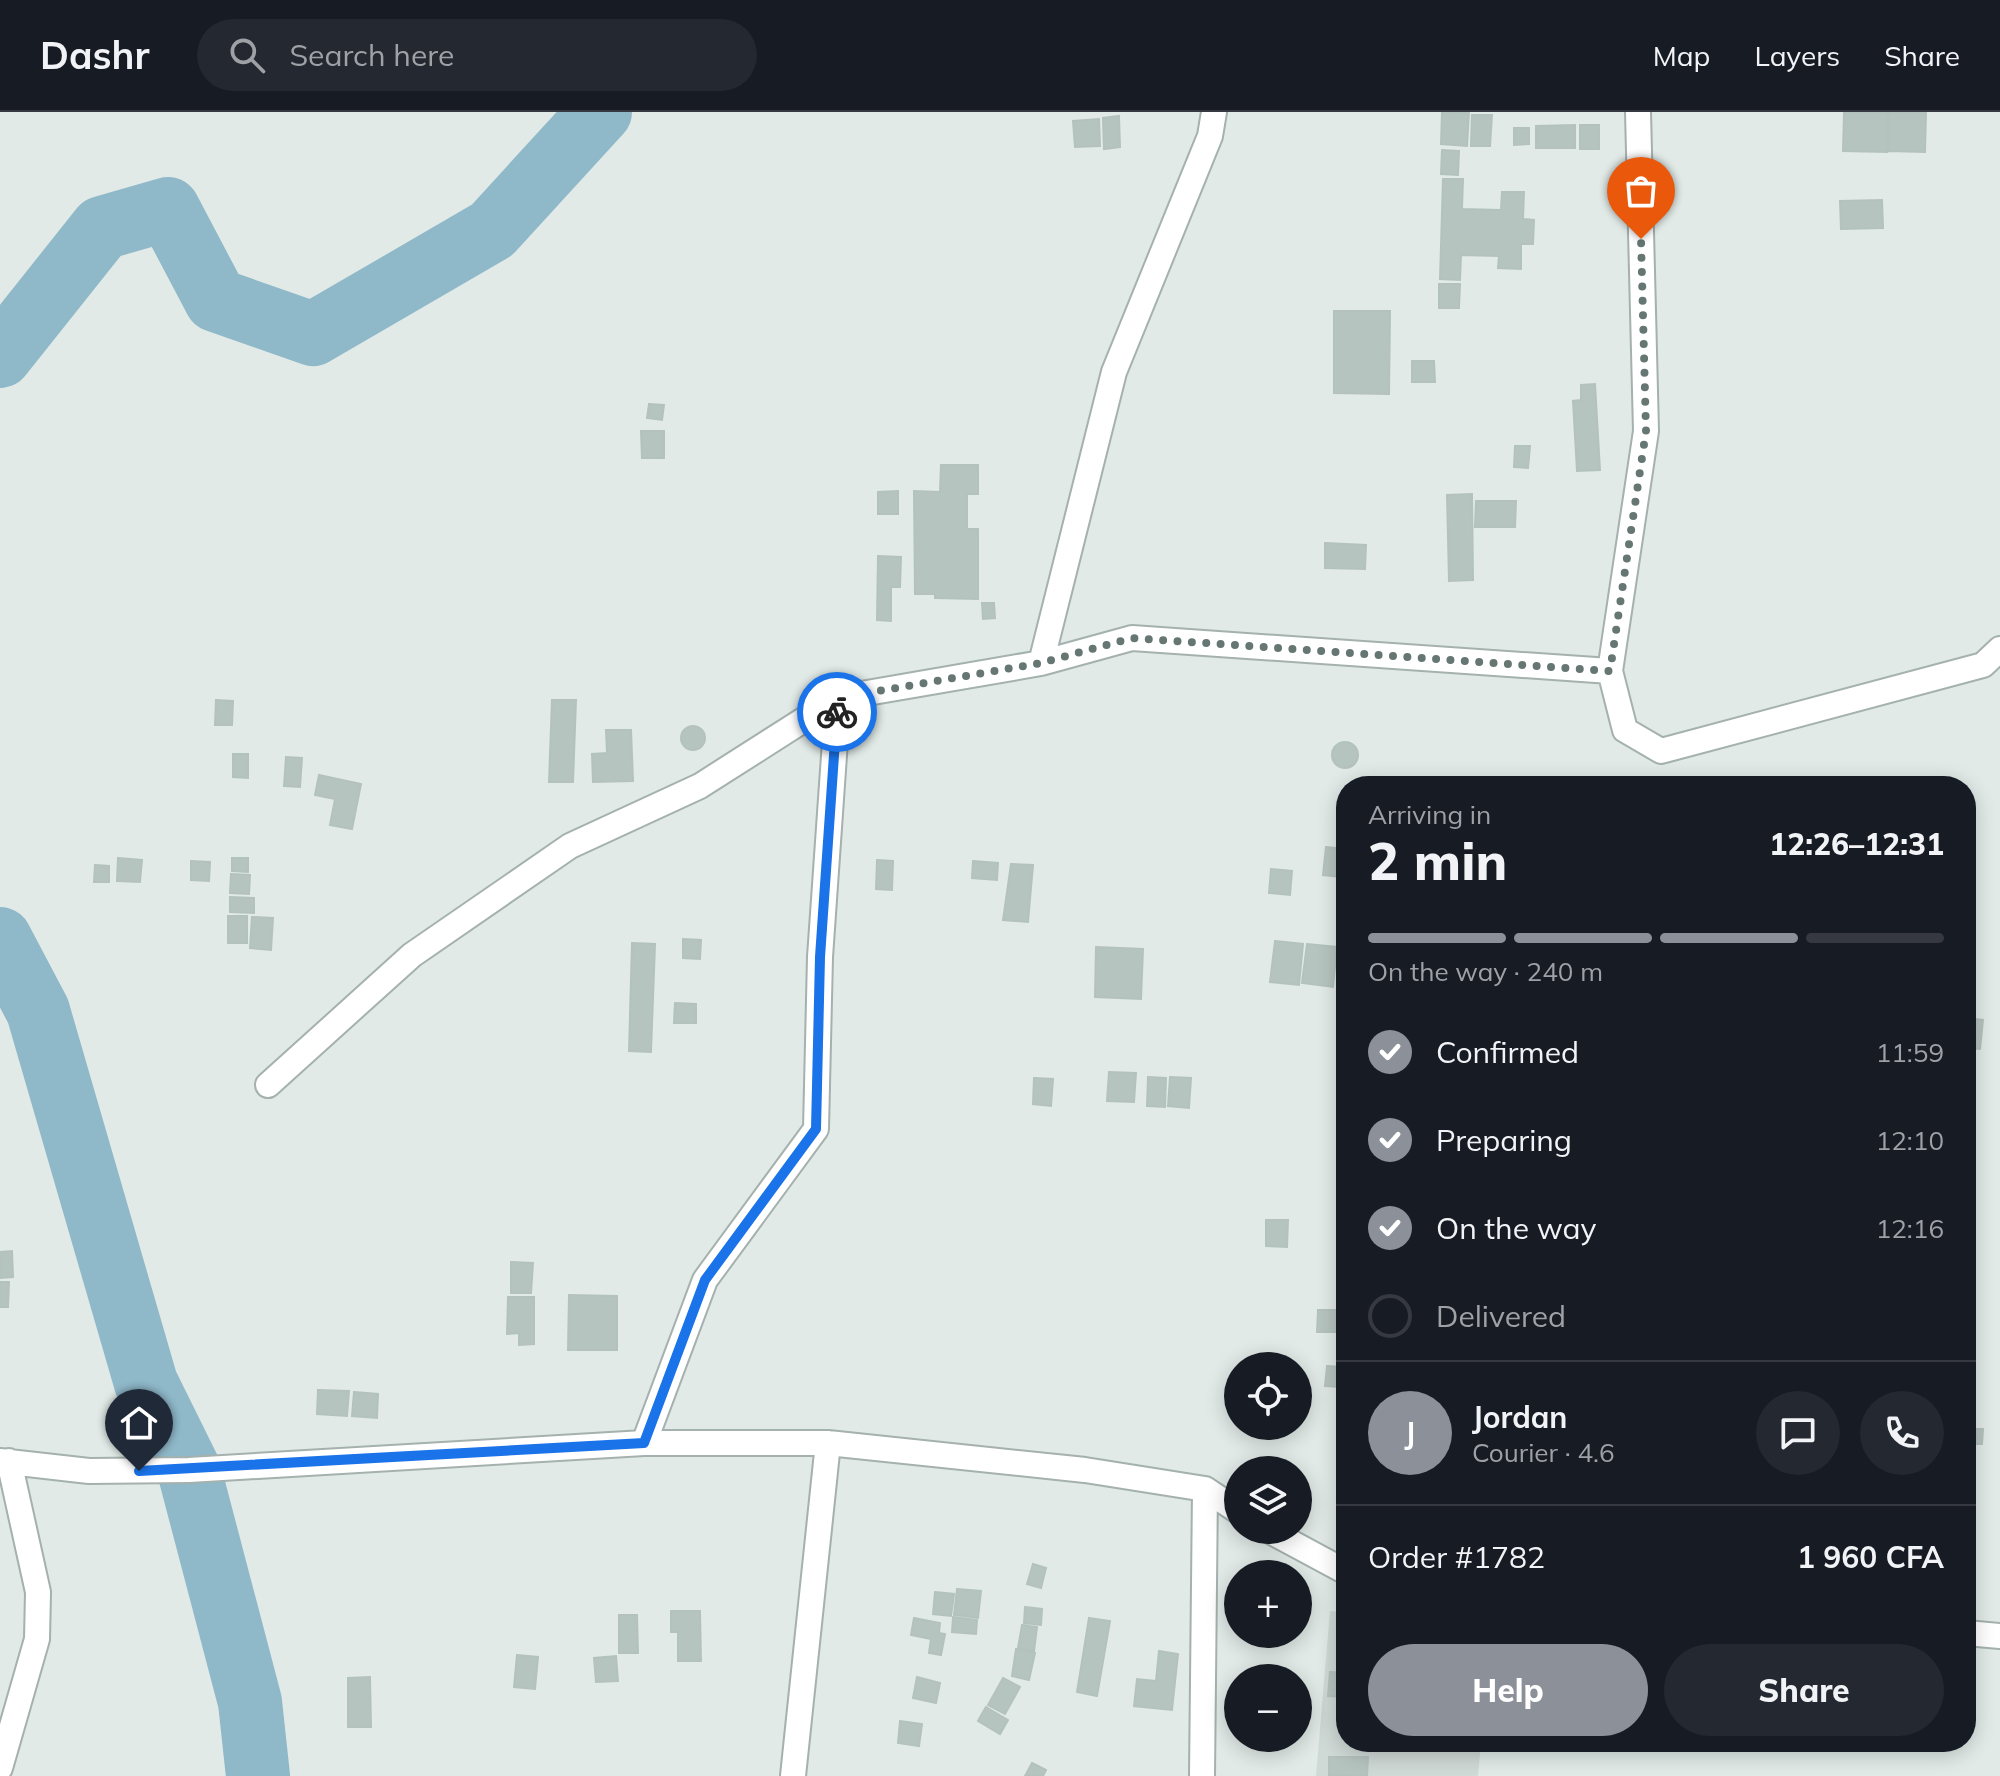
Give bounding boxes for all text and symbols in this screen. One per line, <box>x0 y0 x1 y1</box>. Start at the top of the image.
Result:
search box <box>197 19 757 91</box>
text: Dashr <box>40 31 149 79</box>
icon: search <box>225 33 269 77</box>
text: Search here <box>289 36 454 74</box>
text: Map <box>1653 38 1710 73</box>
text: Layers <box>1754 38 1840 73</box>
text: Share <box>1884 38 1960 73</box>
pin <box>1607 157 1675 239</box>
icon: bag <box>1619 169 1663 213</box>
courier <box>797 672 877 752</box>
icon: bike <box>815 690 859 734</box>
text: Arriving in <box>1368 798 1491 831</box>
text: 12:26–12:31 <box>1769 825 1944 863</box>
text: 2 min <box>1368 828 1507 893</box>
text: On the way · 240 m <box>1368 955 1603 988</box>
icon: check <box>1368 1030 1412 1074</box>
text: Confirmed <box>1436 1033 1579 1071</box>
text: 11:59 <box>1876 1036 1944 1069</box>
icon: check <box>1368 1118 1412 1162</box>
text: Preparing <box>1436 1121 1572 1159</box>
text: 12:10 <box>1876 1124 1944 1157</box>
icon: check <box>1368 1206 1412 1250</box>
text: On the way <box>1436 1209 1596 1247</box>
text: 12:16 <box>1876 1212 1944 1245</box>
text: Delivered <box>1436 1297 1566 1335</box>
map controls <box>1224 1352 1312 1752</box>
button: locate <box>1224 1352 1312 1440</box>
pin <box>105 1389 173 1471</box>
button: chat <box>1756 1391 1840 1475</box>
button: phone <box>1860 1391 1944 1475</box>
text: Jordan <box>1472 1398 1567 1436</box>
icon: home <box>117 1401 161 1445</box>
text: J <box>1405 1414 1415 1452</box>
text: Courier · 4.6 <box>1472 1436 1615 1469</box>
button: layers <box>1224 1456 1312 1544</box>
text: Order #1782 <box>1368 1538 1545 1576</box>
text: 1 960 CFA <box>1797 1538 1944 1576</box>
button: + <box>1224 1560 1312 1648</box>
button: Help <box>1368 1644 1648 1736</box>
button: Share <box>1664 1644 1944 1736</box>
button: − <box>1224 1664 1312 1752</box>

